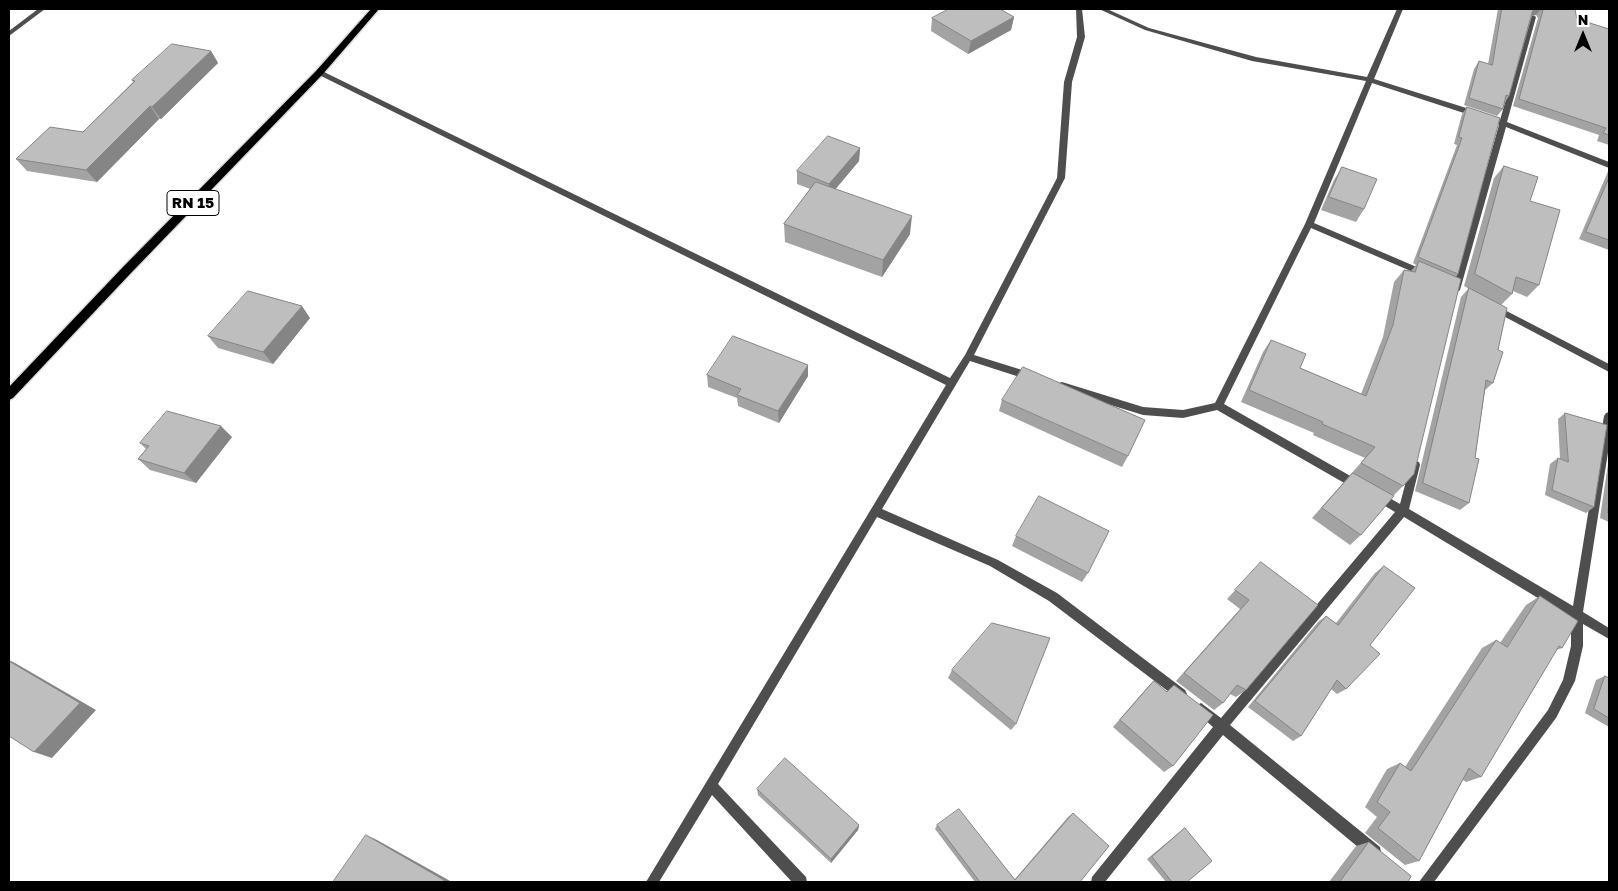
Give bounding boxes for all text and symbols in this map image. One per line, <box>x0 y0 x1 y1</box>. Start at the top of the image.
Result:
north arrow <box>1558 10 1608 60</box>
text: N <box>1578 11 1588 28</box>
road number: RN 15 <box>167 190 219 216</box>

